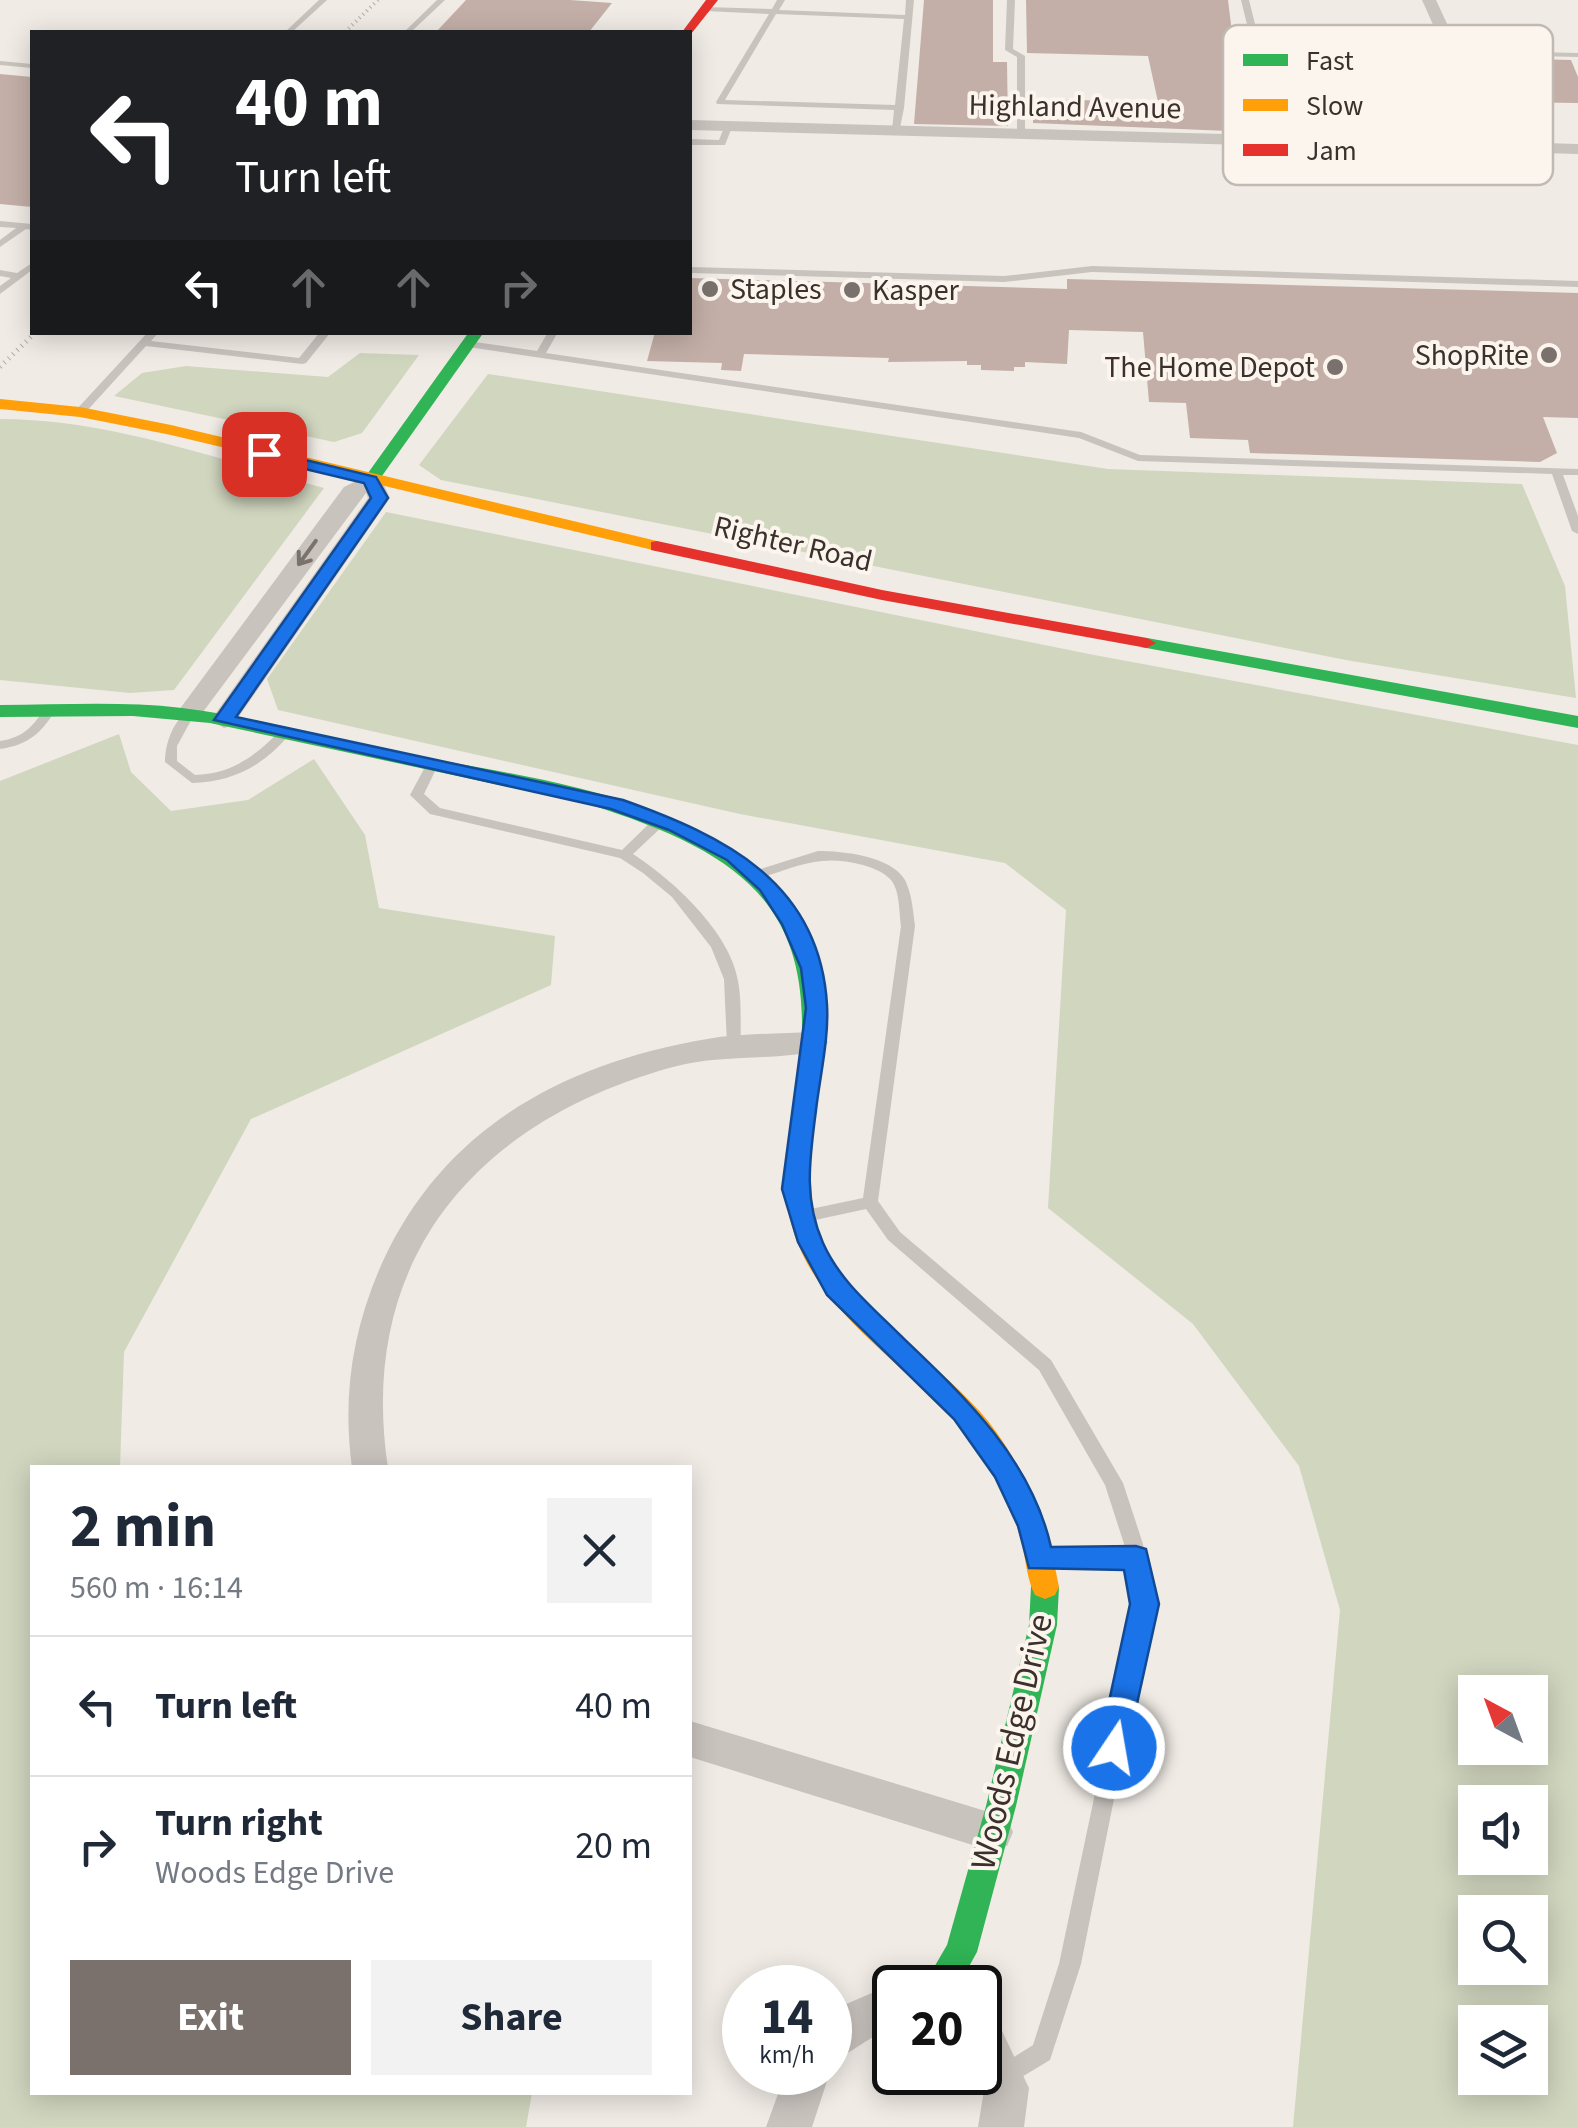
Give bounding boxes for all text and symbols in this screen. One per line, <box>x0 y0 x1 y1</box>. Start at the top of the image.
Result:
legend <box>1223 25 1553 185</box>
text: Fast <box>1306 41 1354 81</box>
text: 40 m <box>235 53 383 153</box>
icon: left <box>70 70 200 200</box>
street label: Highland Avenue <box>968 84 1182 130</box>
text: Slow <box>1306 86 1363 126</box>
text: Jam <box>1306 131 1357 171</box>
text: Turn left <box>235 146 391 210</box>
icon: left <box>176 260 231 315</box>
icon: ahead <box>281 260 336 315</box>
icon: ahead <box>386 260 441 315</box>
icon: right <box>491 260 546 315</box>
place label: Staples <box>730 268 822 311</box>
place label: Kasper <box>872 269 960 312</box>
marker: Staples <box>699 278 721 300</box>
marker: Kasper <box>841 279 863 301</box>
place label: ShopRite <box>1415 334 1529 377</box>
marker: ShopRite <box>1538 344 1560 366</box>
place label: The Home Depot <box>1104 346 1315 389</box>
marker: The Home Depot <box>1324 356 1346 378</box>
pin <box>222 412 307 497</box>
icon: arrive <box>237 427 292 482</box>
street label: Righter Road <box>710 505 876 583</box>
one-way arrow <box>297 539 318 566</box>
text: 2 min <box>70 1485 216 1570</box>
button: close <box>547 1498 652 1603</box>
text: 560 m · 16:14 <box>70 1565 243 1611</box>
street label: Woods Edge Drive <box>958 1609 1066 1875</box>
north arrow <box>1458 1675 1548 1765</box>
map controls <box>1458 1675 1548 2095</box>
icon: left <box>70 1679 125 1734</box>
text: Turn left <box>155 1679 297 1733</box>
text: 40 m <box>575 1679 652 1733</box>
position arrow <box>1062 1696 1166 1800</box>
button: sound <box>1458 1785 1548 1875</box>
text: Turn right <box>155 1796 323 1850</box>
icon: right <box>70 1819 125 1874</box>
text: 20 m <box>575 1819 652 1873</box>
text: Woods Edge Drive <box>155 1850 394 1896</box>
button: search <box>1458 1895 1548 1985</box>
button: Exit <box>70 1960 351 2075</box>
button: Share <box>371 1960 652 2075</box>
speed limit sign: 20 <box>872 1965 1002 2095</box>
text: 14 <box>761 1982 813 2053</box>
button: layers <box>1458 2005 1548 2095</box>
text: km/h <box>759 2037 815 2073</box>

